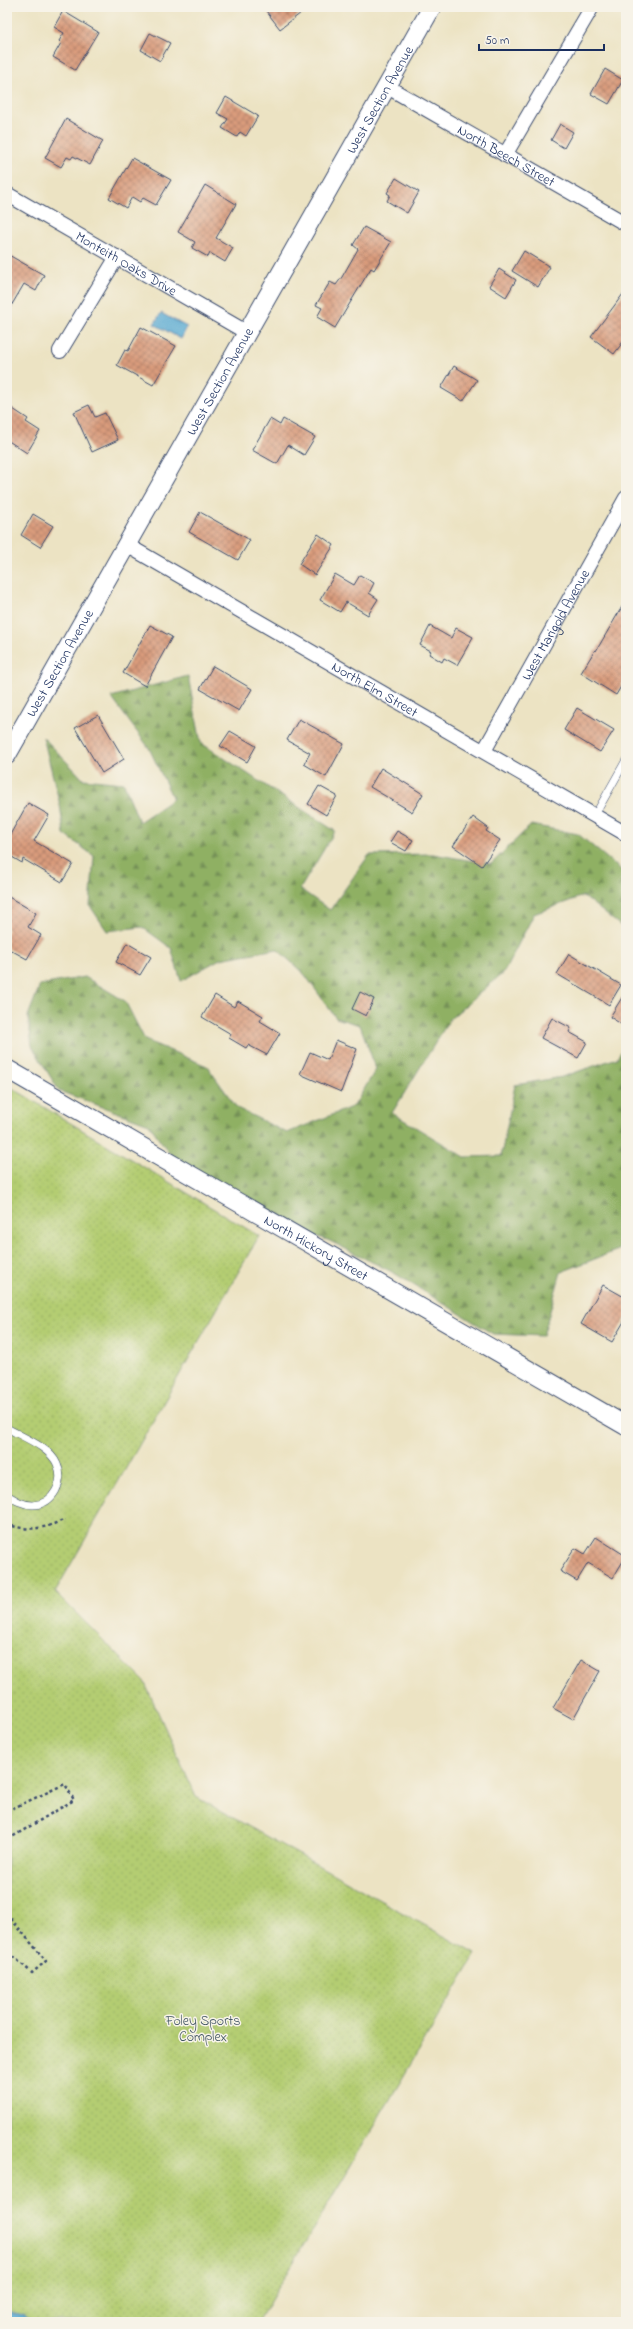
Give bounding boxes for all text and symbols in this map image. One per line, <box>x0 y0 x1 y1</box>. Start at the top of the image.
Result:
scale bar <box>479 26 604 52</box>
text: 50 m <box>485 32 509 50</box>
street label: West Section Avenue <box>342 42 420 158</box>
street label: North Beech Street <box>453 120 559 193</box>
street label: Monteith Oaks Drive <box>71 227 181 302</box>
street label: West Section Avenue <box>182 324 260 440</box>
street label: West Marigold Avenue <box>517 565 596 685</box>
street label: West Section Avenue <box>22 605 100 721</box>
street label: North Elm Street <box>327 657 422 723</box>
street label: North Hickory Street <box>259 1210 372 1287</box>
park label: Foley Sports Complex <box>165 2011 240 2048</box>

